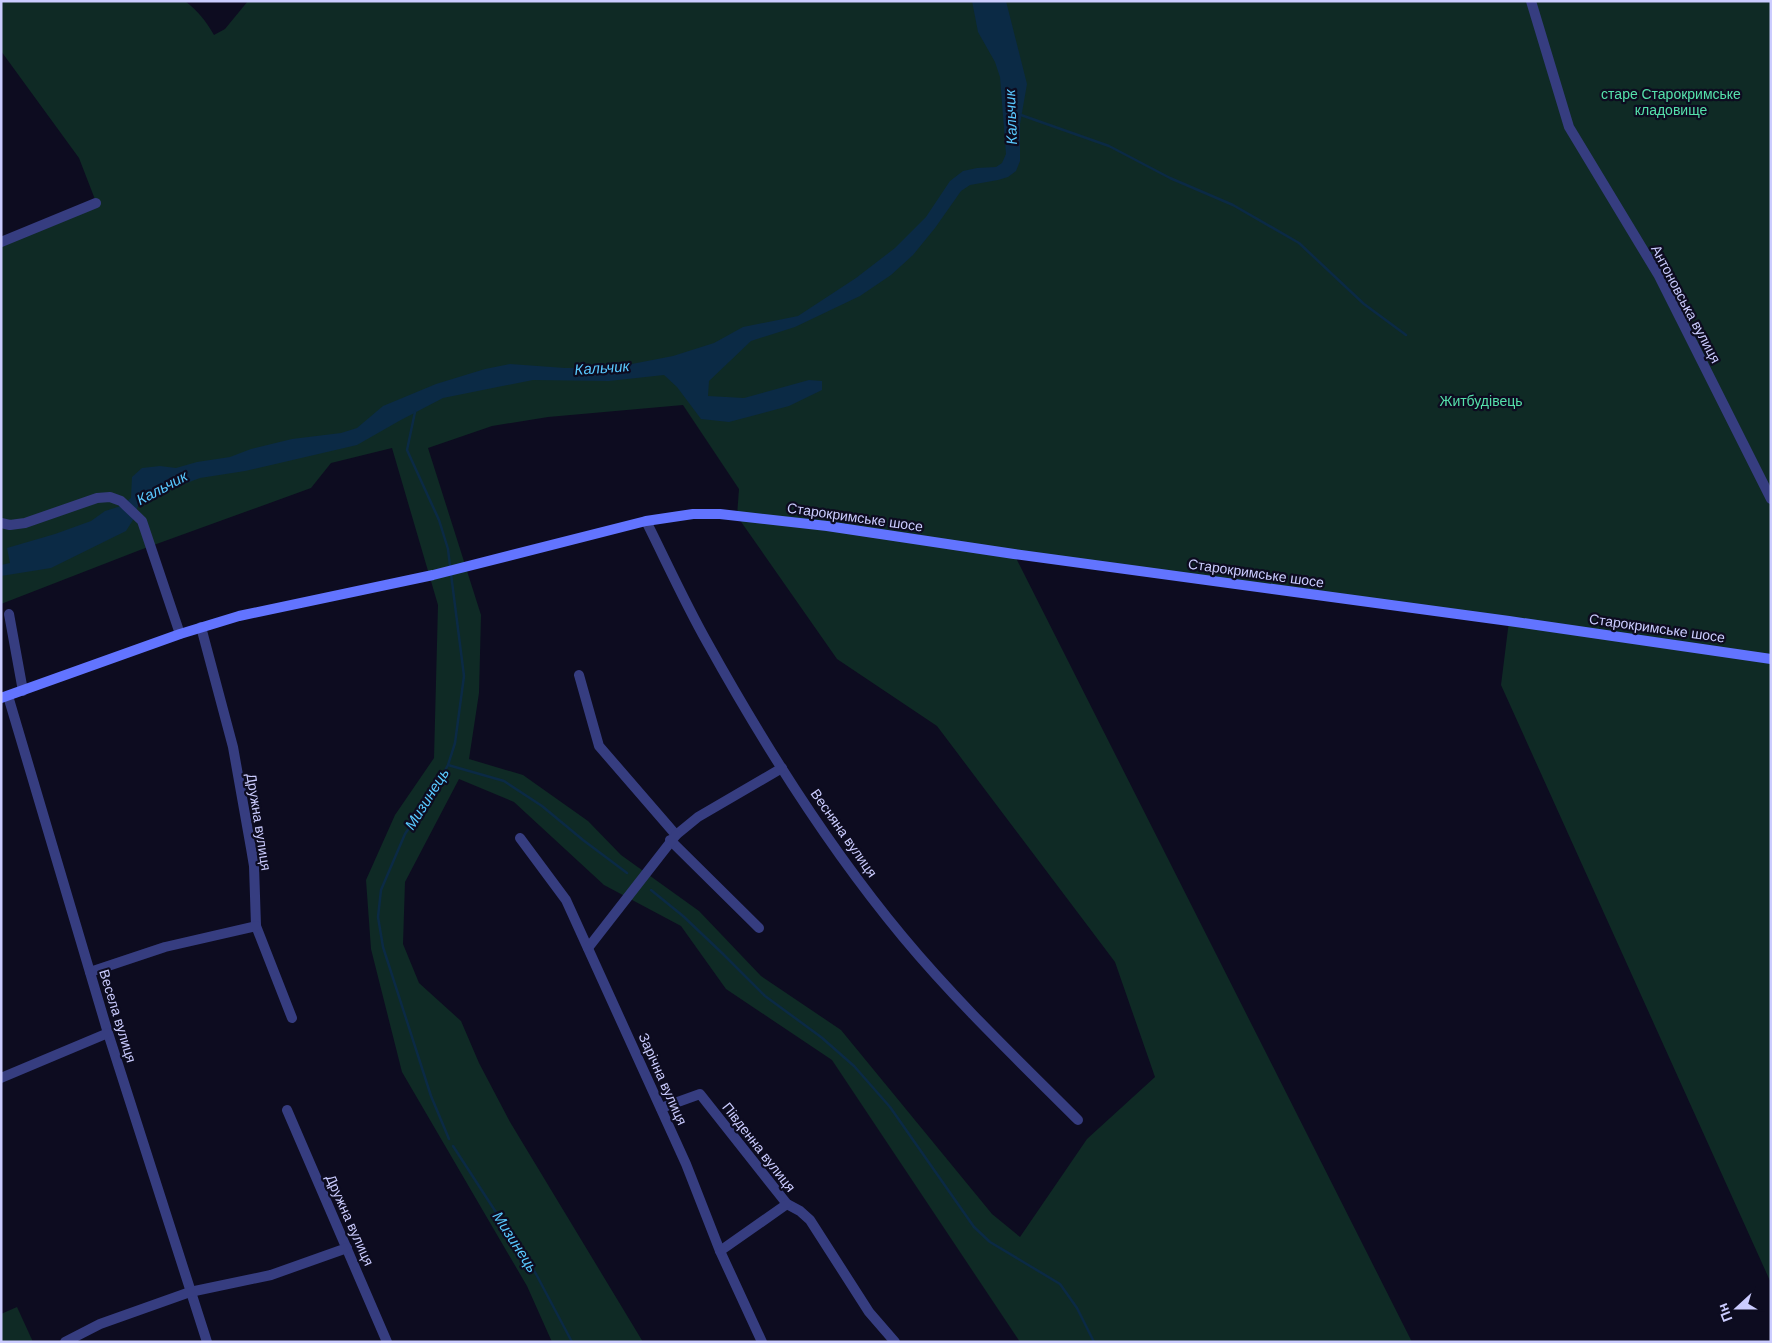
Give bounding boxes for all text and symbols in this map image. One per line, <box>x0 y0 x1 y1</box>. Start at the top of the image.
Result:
park label: старе Старокримське кладовище <box>1601 85 1741 119</box>
water label: Кальчик <box>1000 88 1022 145</box>
street label: Антоновська вулиця <box>1647 242 1725 366</box>
water label: Кальчик <box>574 356 631 380</box>
park label: Житбудівець <box>1439 392 1523 410</box>
water label: Кальчик <box>133 466 192 510</box>
street label: Старокримське шосе <box>786 499 924 535</box>
street label: Старокримське шосе <box>1187 555 1325 591</box>
street label: Старокримське шосе <box>1588 610 1726 646</box>
water label: Мизинець <box>400 764 454 834</box>
street label: Дружна вулиця <box>242 772 276 872</box>
street label: Весняна вулиця <box>807 785 881 881</box>
street label: Весела вулиця <box>95 967 141 1065</box>
street label: Зарічна вулиця <box>635 1030 691 1128</box>
street label: Південна вулиця <box>718 1099 800 1195</box>
street label: Дружна вулиця <box>322 1171 378 1269</box>
water label: Мизинець <box>488 1208 542 1277</box>
north arrow <box>1712 1283 1762 1333</box>
text: Пн <box>1713 1301 1737 1325</box>

